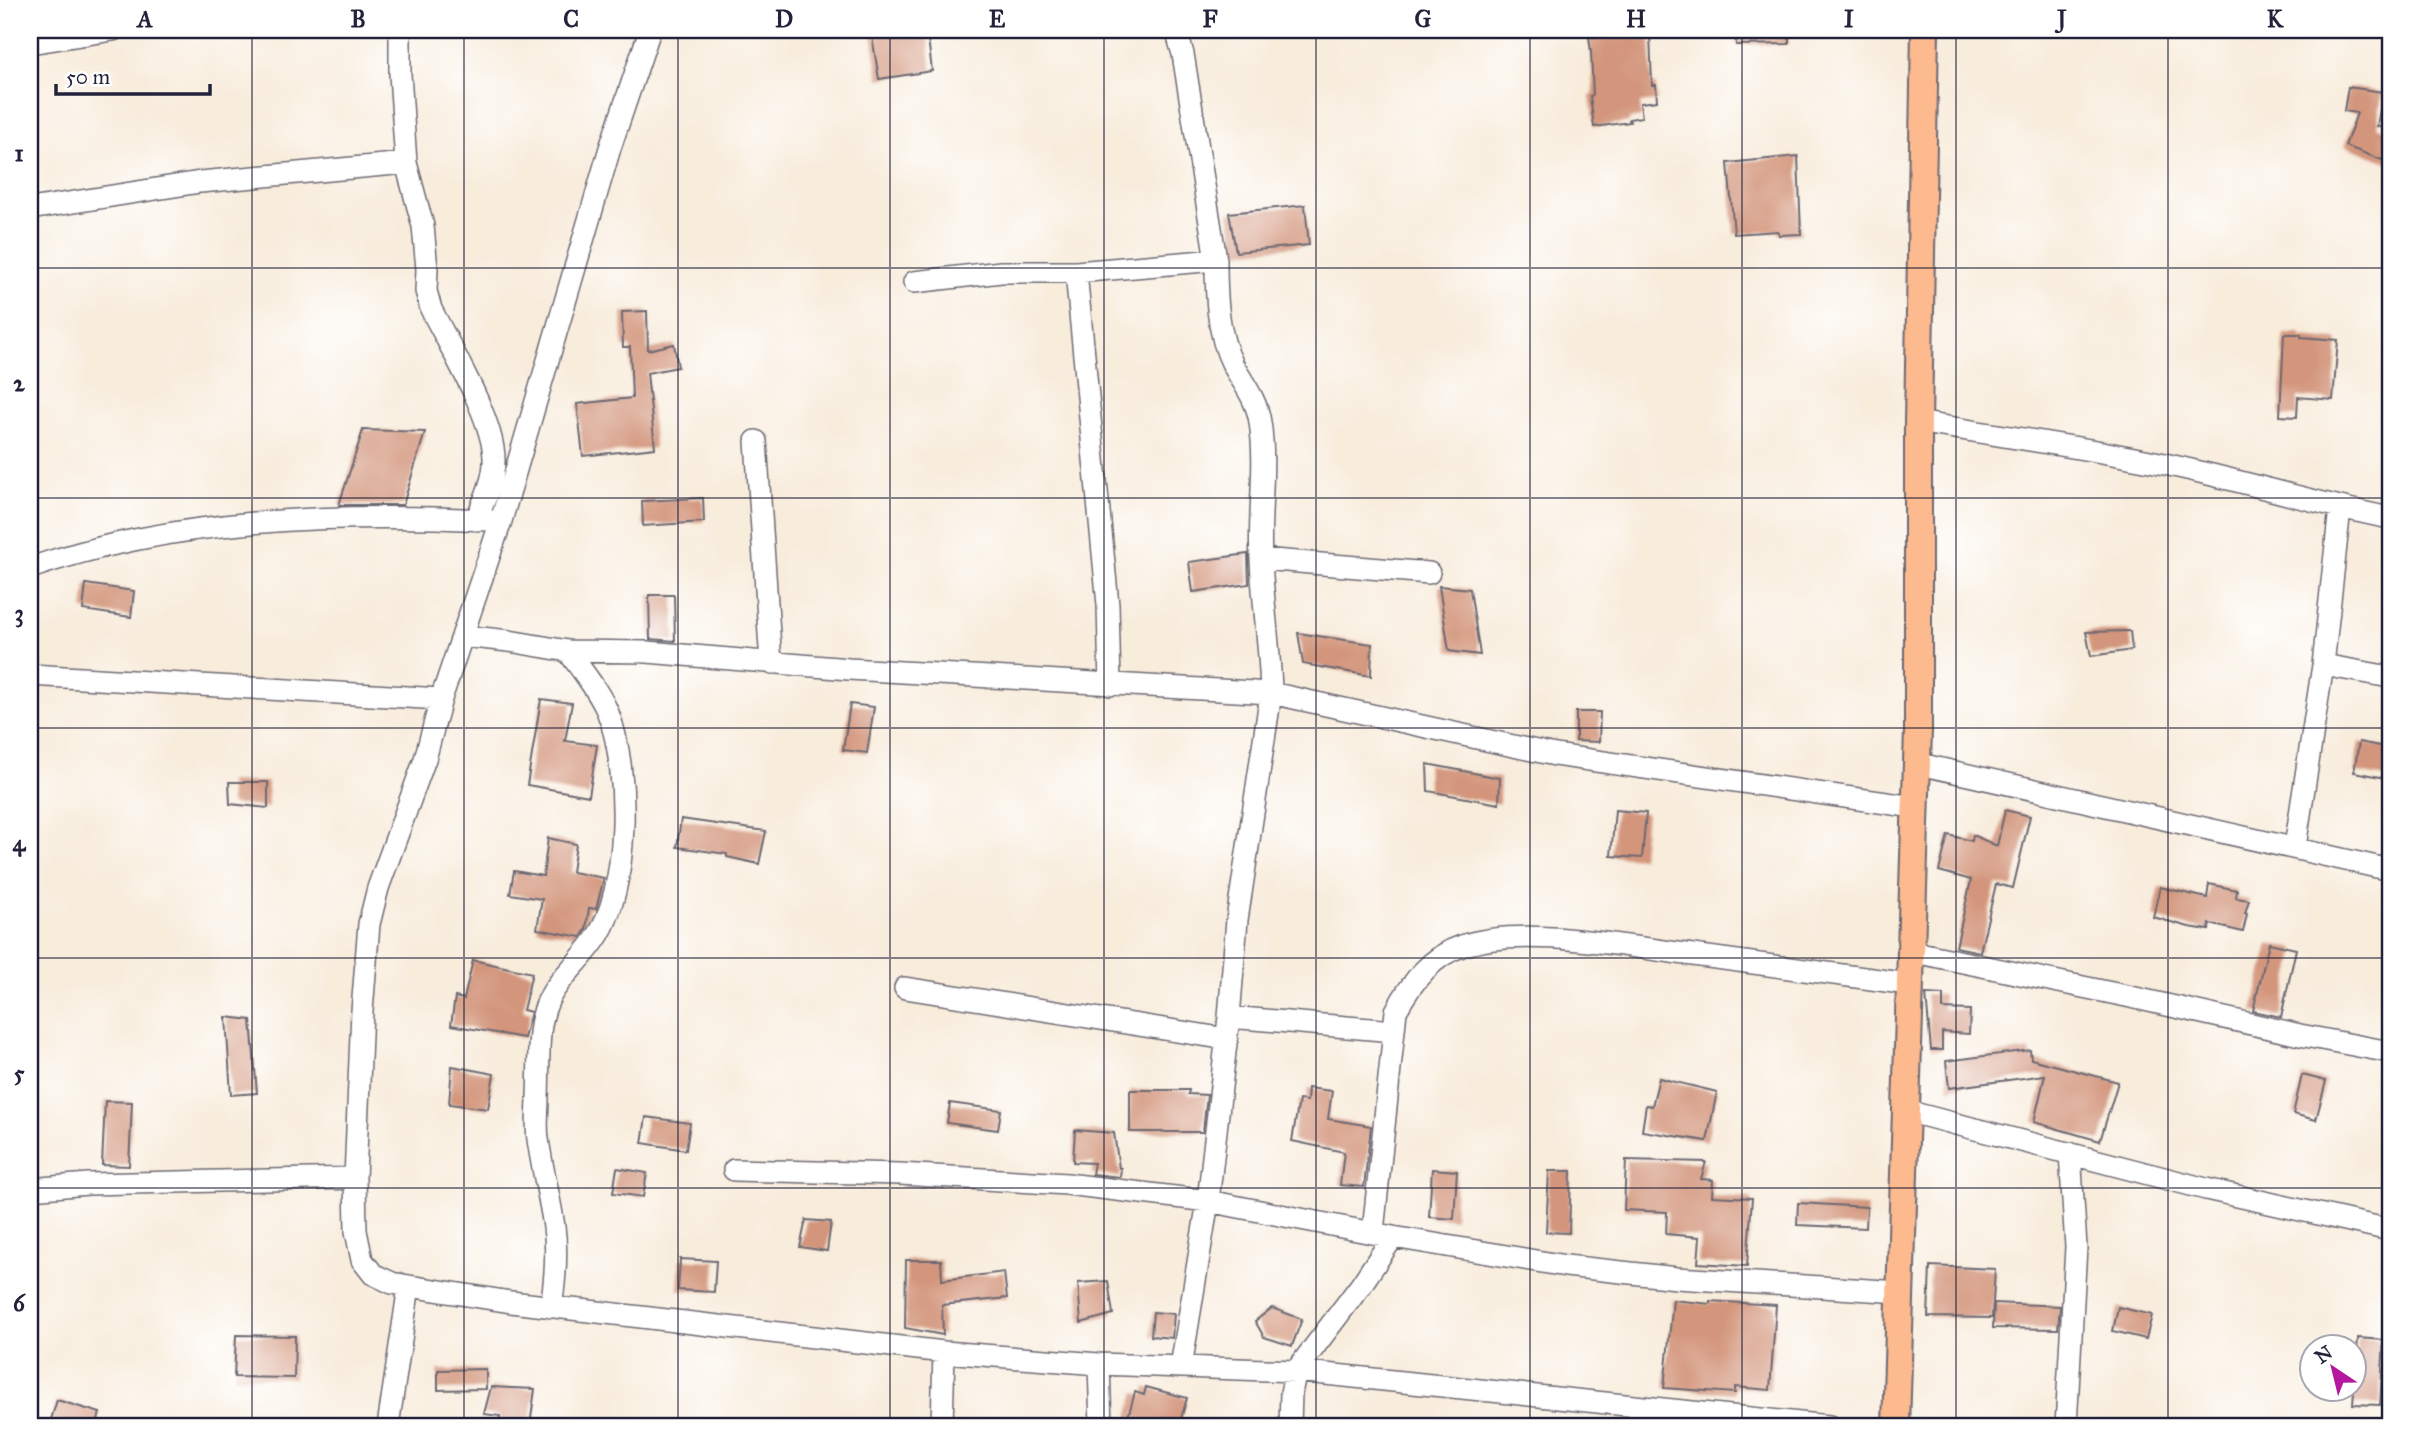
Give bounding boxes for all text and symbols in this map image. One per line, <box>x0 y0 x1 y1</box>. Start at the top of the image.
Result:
text: A <box>135 5 153 33</box>
text: B <box>350 5 366 33</box>
text: C <box>563 5 579 33</box>
text: D <box>775 5 793 33</box>
text: E <box>989 5 1006 33</box>
text: F <box>1202 5 1218 33</box>
text: G <box>1415 5 1432 33</box>
text: H <box>1626 5 1646 33</box>
text: I <box>1844 5 1854 33</box>
text: J <box>2054 5 2067 34</box>
text: K <box>2267 5 2285 33</box>
scale bar <box>56 52 210 96</box>
text: 50 m <box>66 64 111 90</box>
text: 1 <box>14 139 24 167</box>
text: 2 <box>13 369 25 397</box>
text: 3 <box>14 599 24 628</box>
text: 4 <box>13 829 27 857</box>
text: 5 <box>14 1059 25 1087</box>
text: 6 <box>13 1289 26 1317</box>
north arrow <box>2298 1334 2368 1404</box>
text: N <box>2310 1340 2337 1369</box>

